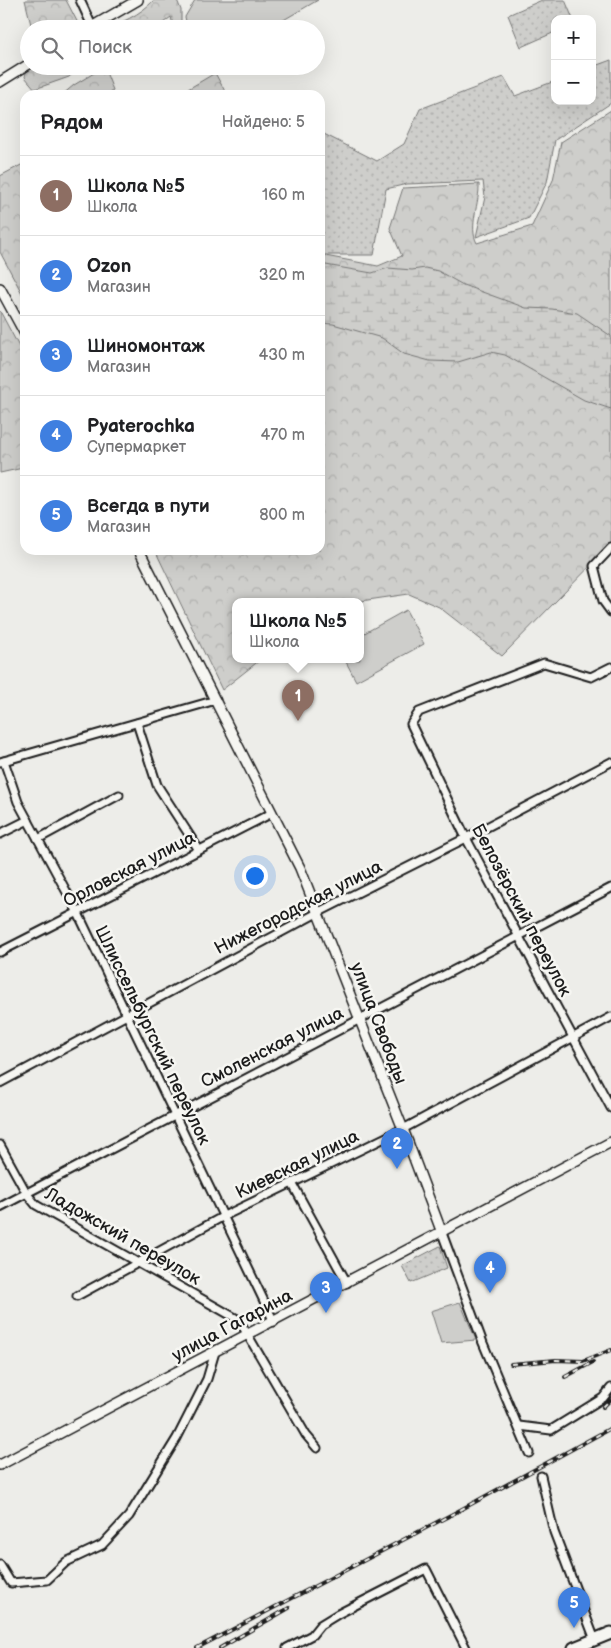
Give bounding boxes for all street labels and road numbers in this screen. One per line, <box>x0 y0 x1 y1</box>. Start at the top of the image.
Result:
street label: Белозёрский переулок <box>467 820 576 1000</box>
street label: Орловская улица <box>60 827 199 912</box>
street label: Нижегородская улица <box>211 856 386 959</box>
street label: Шлиссельбургский переулок <box>90 922 215 1149</box>
street label: улица Свободы <box>346 960 411 1087</box>
street label: Смоленская улица <box>197 1002 347 1092</box>
street label: Киевская улица <box>232 1125 363 1203</box>
street label: Ладожский переулок <box>40 1183 205 1290</box>
street label: улица Гагарина <box>168 1285 296 1366</box>

